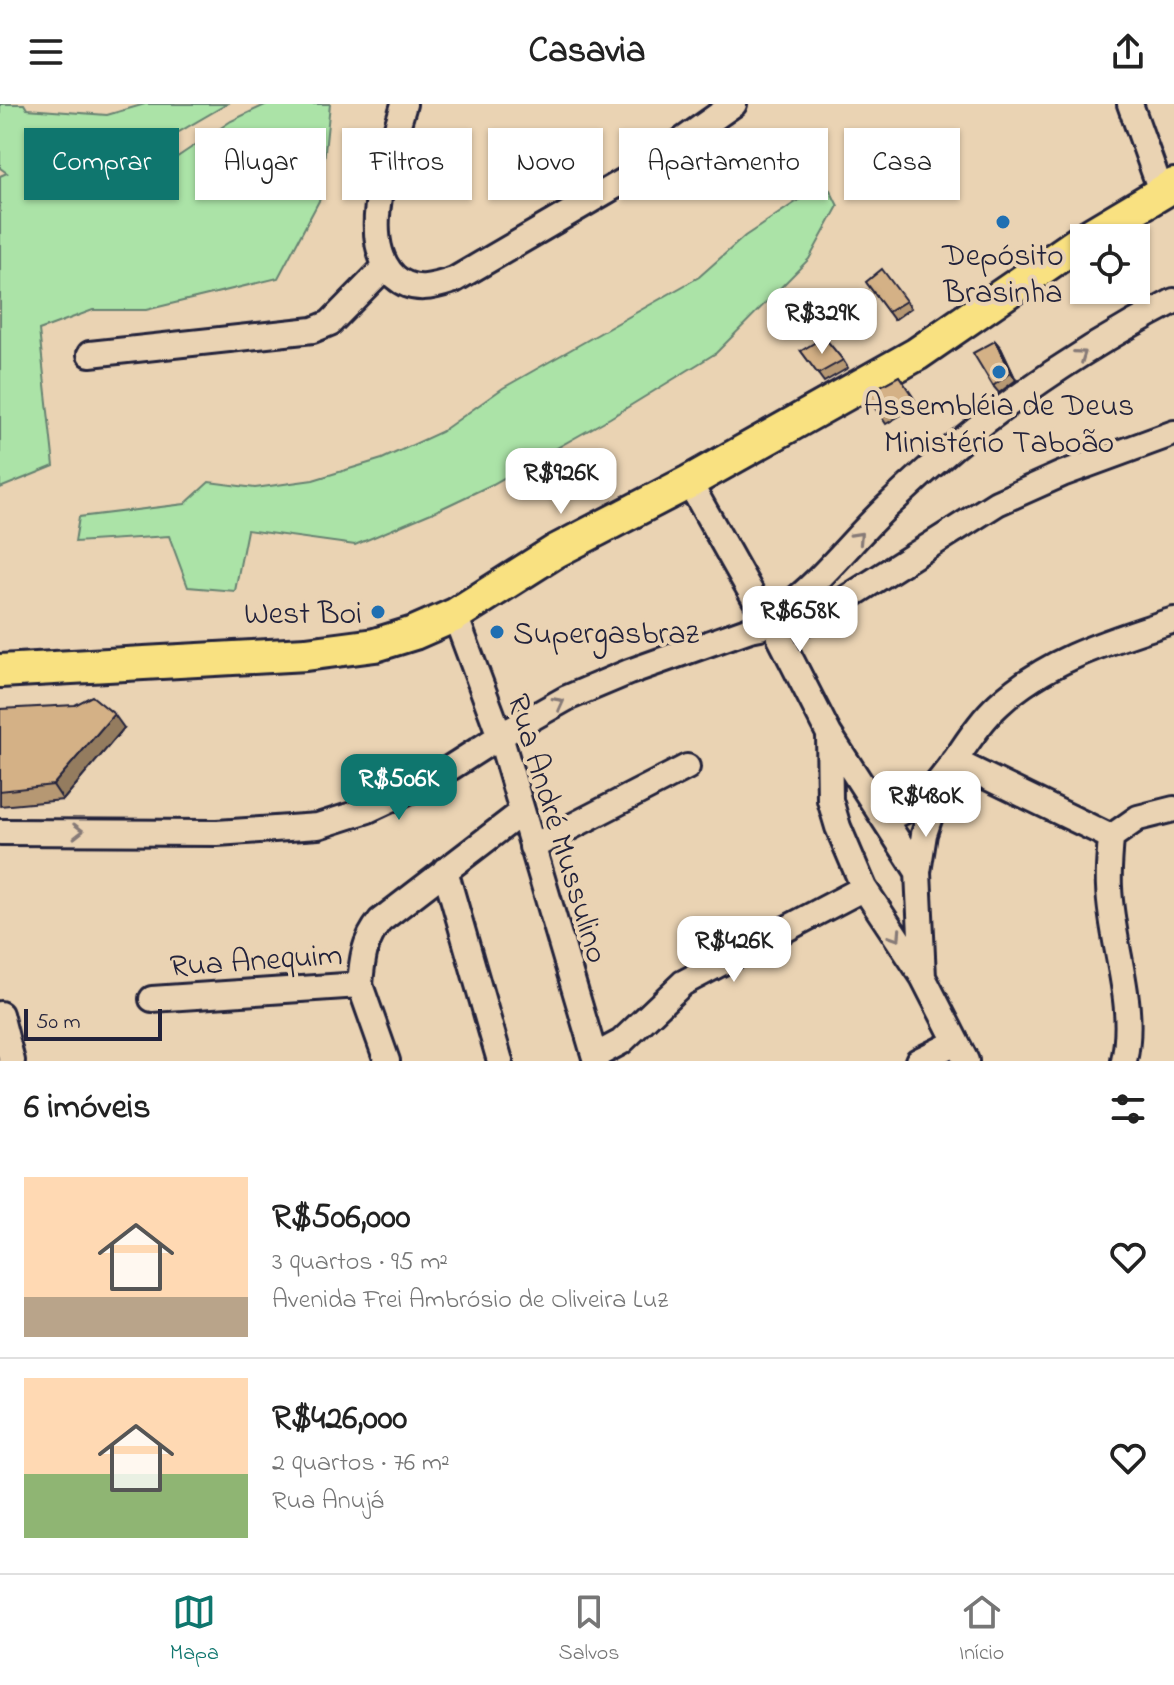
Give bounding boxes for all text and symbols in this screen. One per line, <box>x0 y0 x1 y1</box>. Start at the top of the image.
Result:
text: Casavia <box>529 26 645 79</box>
icon: menu <box>24 30 68 74</box>
icon: share <box>1106 30 1150 74</box>
chip: Comprar <box>24 128 179 200</box>
chip: Alugar <box>195 128 326 200</box>
chip: Filtros <box>342 128 472 200</box>
chip: Novo <box>488 128 603 200</box>
chip: Apartamento <box>619 128 828 200</box>
chip: Casa <box>844 128 960 200</box>
marker: Depósito Brasinha <box>994 213 1012 231</box>
map controls <box>1070 224 1150 304</box>
button: locate <box>1070 224 1150 304</box>
place label: Depósito Brasinha <box>941 234 1064 318</box>
pin: R$329K <box>757 288 887 356</box>
text: R$329K <box>785 295 859 333</box>
one-way arrow <box>1072 350 1086 365</box>
marker: Assembléia de Deus Ministério Taboão <box>990 363 1008 381</box>
place label: Assembléia de Deus Ministério Taboão <box>864 384 1134 468</box>
pin: R$926K <box>496 448 626 516</box>
text: R$926K <box>524 455 598 493</box>
one-way arrow <box>849 532 864 546</box>
pin: R$658K <box>735 586 865 654</box>
place label: West Boi <box>244 592 362 639</box>
text: R$658K <box>761 593 839 631</box>
marker: West Boi <box>369 603 387 621</box>
place label: Supergasbraz <box>513 612 699 659</box>
marker: Supergasbraz <box>488 623 506 641</box>
street label: Rua André Mussulino <box>492 689 619 969</box>
one-way arrow <box>551 698 565 713</box>
pin: R$506K <box>334 754 464 822</box>
text: R$506K <box>359 761 439 799</box>
pin: R$480K <box>861 771 991 839</box>
text: R$480K <box>889 778 963 816</box>
one-way arrow <box>72 822 85 840</box>
pin: R$426K <box>669 916 799 984</box>
text: R$426K <box>695 923 773 961</box>
one-way arrow <box>886 927 901 941</box>
street label: Rua Anequim <box>168 933 344 992</box>
scale bar <box>24 1005 162 1041</box>
text: 50 m <box>36 1007 81 1039</box>
text: 6 imóveis <box>24 1084 150 1134</box>
icon: filters <box>1106 1087 1150 1131</box>
text: R$506,000 <box>272 1194 410 1244</box>
icon: home <box>88 1209 184 1305</box>
icon: heart <box>1106 1235 1150 1279</box>
text: 3 quartos · 95 m² <box>272 1244 448 1282</box>
text: Avenida Frei Ambrósio de Oliveira Luz <box>272 1282 668 1320</box>
text: R$426,000 <box>272 1395 407 1445</box>
icon: home <box>88 1410 184 1506</box>
icon: heart <box>1106 1436 1150 1480</box>
text: 2 quartos · 76 m² <box>272 1445 450 1483</box>
text: Rua Anujá <box>272 1483 384 1521</box>
tab: Mapa <box>170 1590 219 1670</box>
tab: Salvos <box>559 1590 619 1670</box>
tab: Início <box>959 1590 1004 1670</box>

